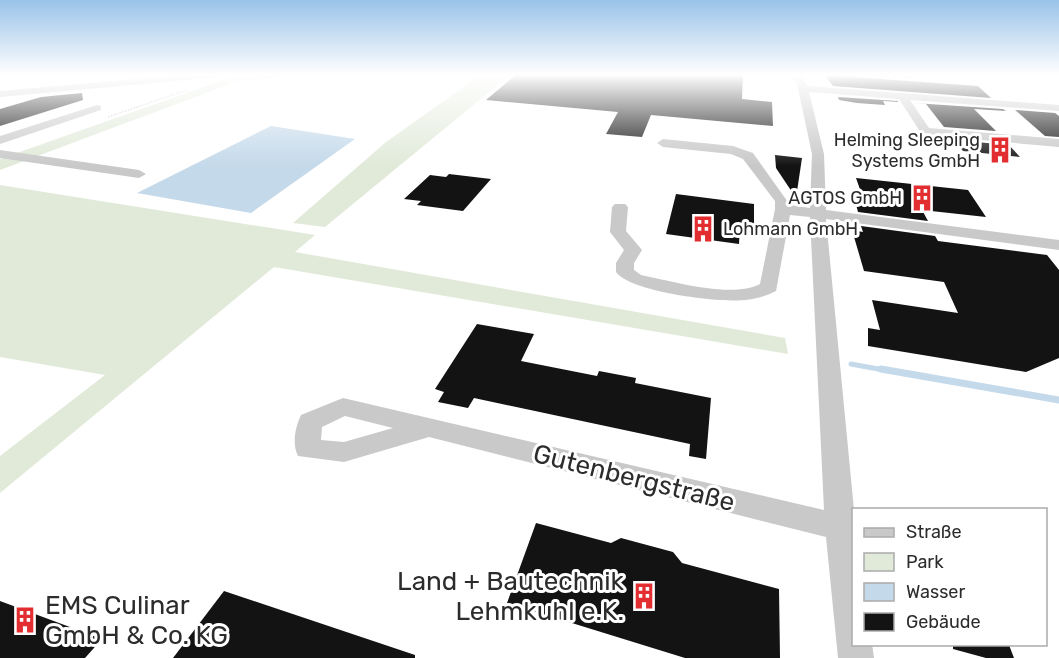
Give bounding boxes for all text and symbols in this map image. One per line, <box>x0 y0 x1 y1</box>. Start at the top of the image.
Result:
place label: Helming Sleeping Systems GmbH <box>834 129 980 172</box>
building icon: Helming Sleeping Systems GmbH <box>985 135 1015 165</box>
building icon: AGTOS GmbH <box>907 183 937 213</box>
place label: AGTOS GmbH <box>788 187 902 209</box>
building icon: Lohmann GmbH <box>688 214 718 244</box>
place label: Lohmann GmbH <box>723 218 858 240</box>
street label: Gutenbergstraße <box>530 438 738 518</box>
legend <box>852 508 1047 646</box>
text: Straße <box>906 521 962 543</box>
text: Park <box>906 551 944 573</box>
place label: Land + Bautechnik Lehmkuhl e.K. <box>397 566 625 627</box>
building icon: Land + Bautechnik Lehmkuhl e.K. <box>629 581 659 611</box>
text: Wasser <box>906 581 965 603</box>
place label: EMS Culinar GmbH & Co. KG <box>45 590 228 651</box>
building icon: EMS Culinar GmbH & Co. KG <box>10 605 40 635</box>
text: Gebäude <box>906 611 981 633</box>

